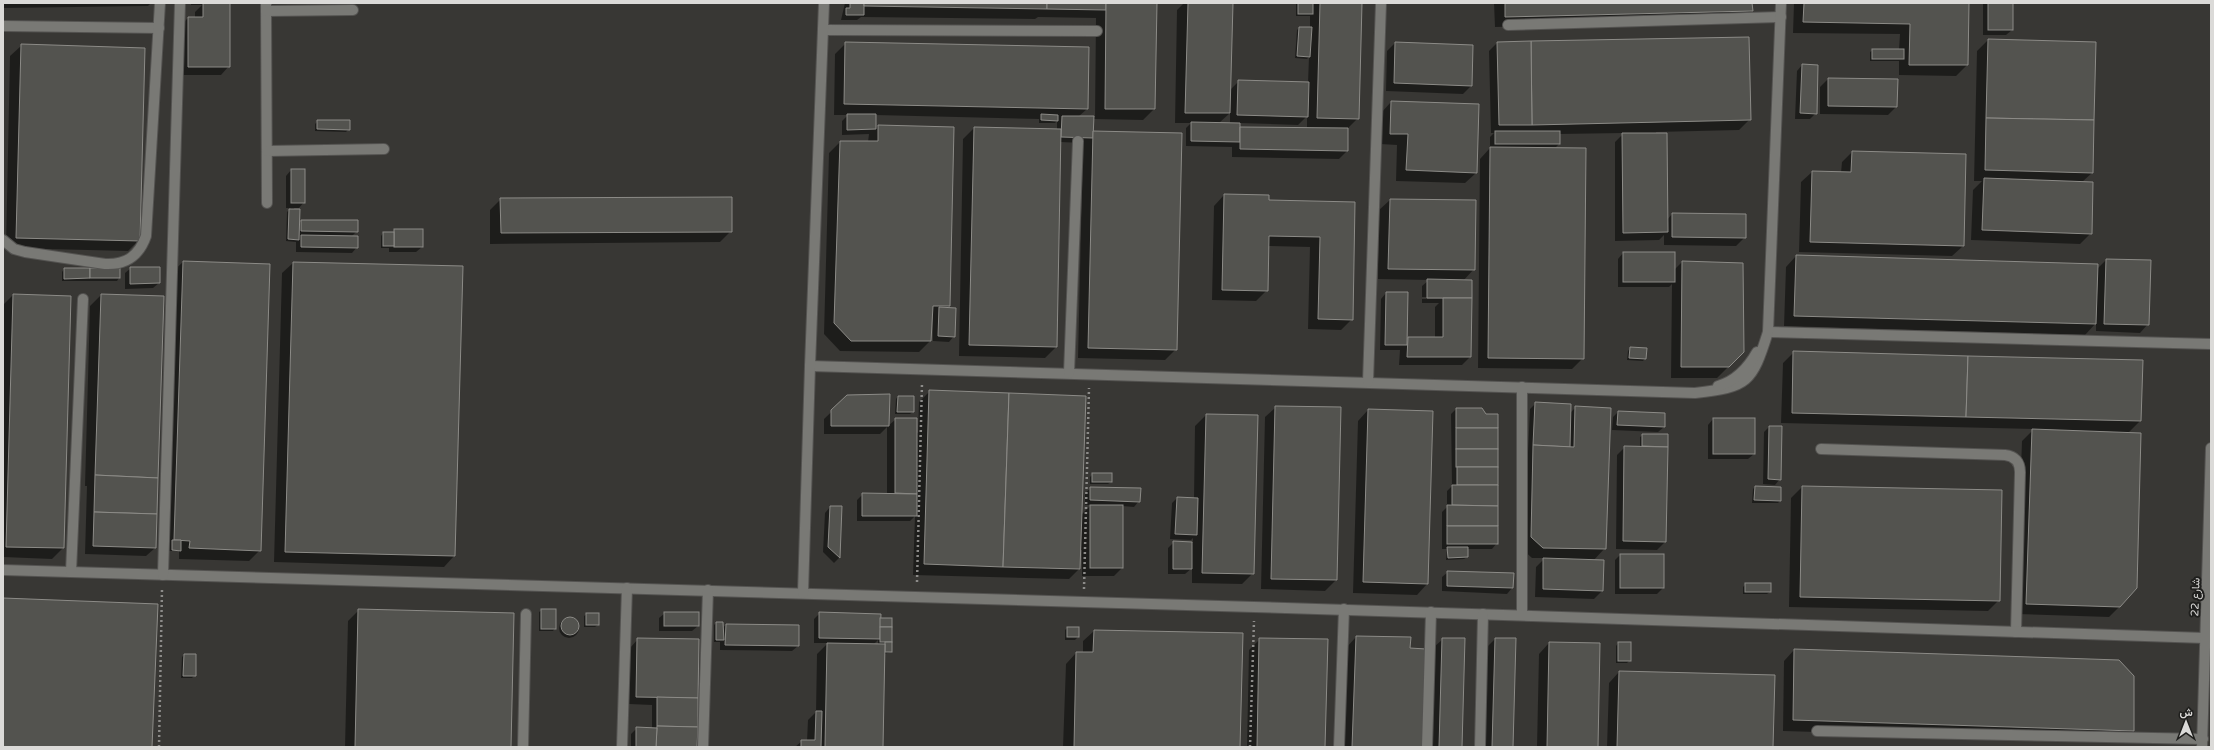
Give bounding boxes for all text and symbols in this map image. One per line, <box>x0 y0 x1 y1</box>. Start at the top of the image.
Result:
street label: شارع 22 <box>2188 577 2204 617</box>
north arrow <box>2166 702 2206 742</box>
text: ش <box>2179 706 2193 719</box>

